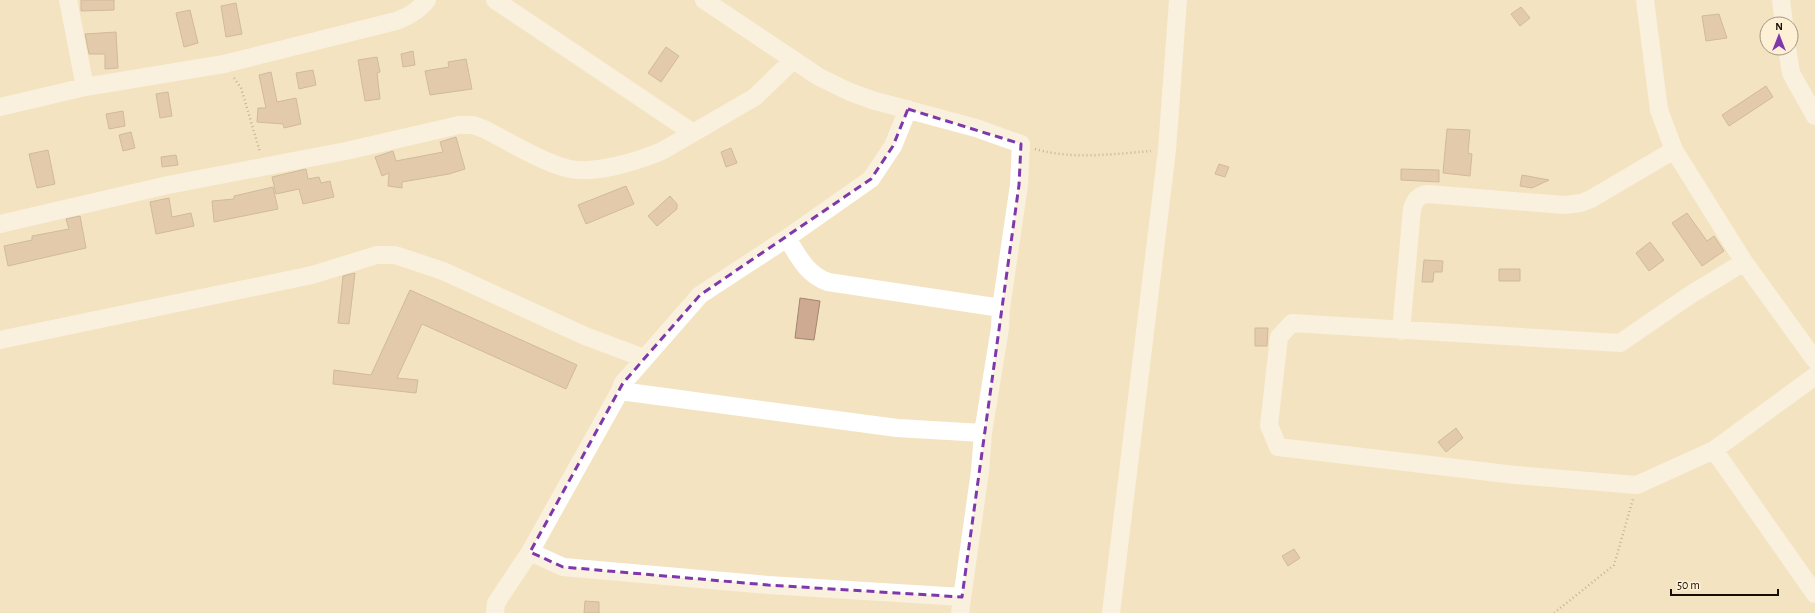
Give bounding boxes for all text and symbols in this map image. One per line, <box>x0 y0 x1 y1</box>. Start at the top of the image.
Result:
north arrow <box>1759 16 1799 56</box>
text: N <box>1775 21 1783 32</box>
scale bar <box>1671 571 1778 597</box>
text: 50 m <box>1677 579 1700 591</box>

